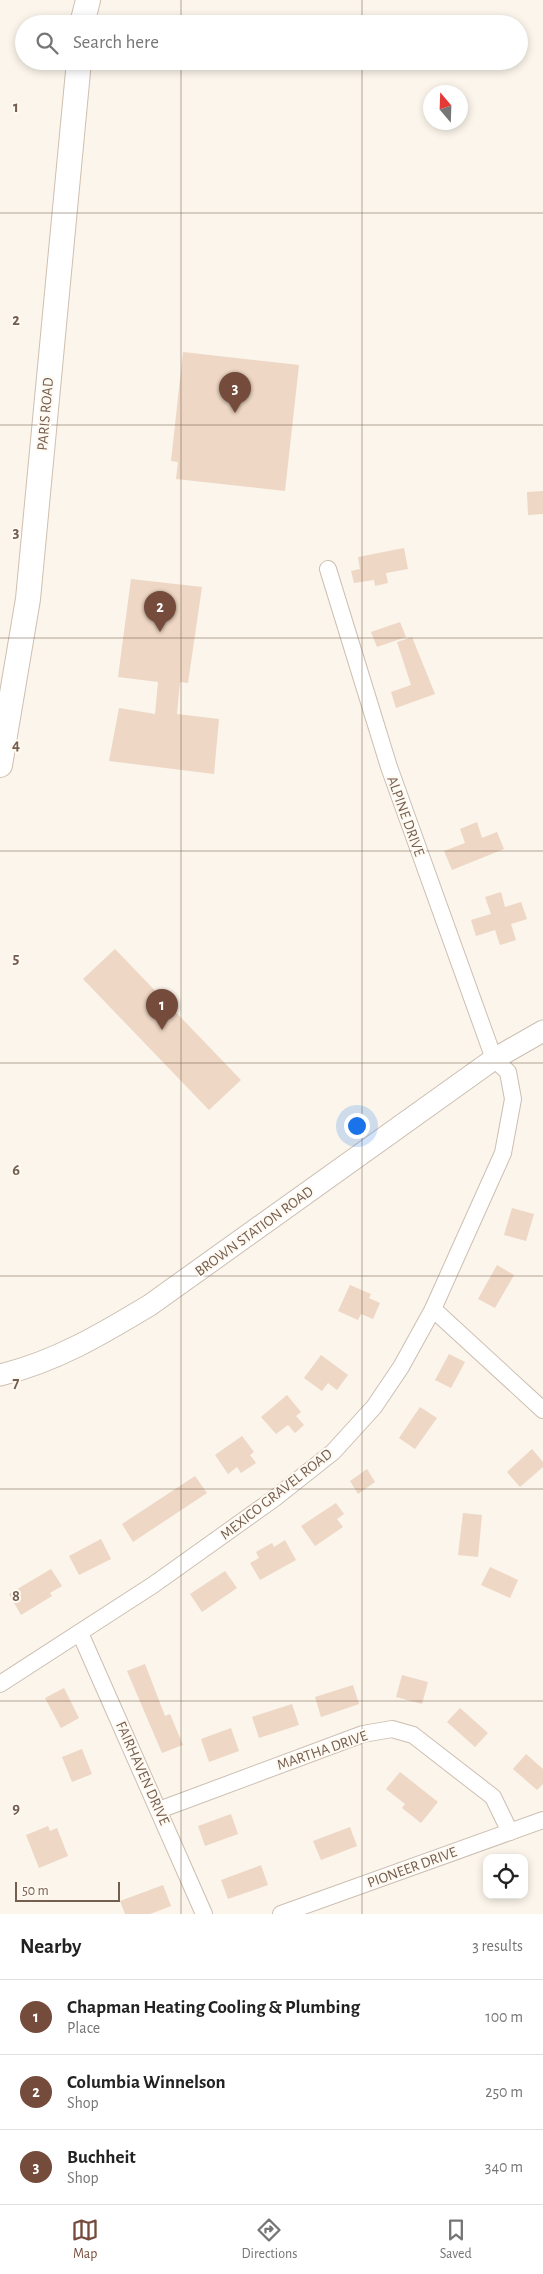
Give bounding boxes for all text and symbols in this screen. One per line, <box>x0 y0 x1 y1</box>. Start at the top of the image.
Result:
search box <box>15 15 528 70</box>
icon: search <box>33 29 61 57</box>
text: Search here <box>73 33 159 52</box>
north arrow <box>423 85 468 130</box>
text: 1 <box>13 99 19 115</box>
text: 2 <box>12 312 20 328</box>
pin: 3 <box>219 372 251 413</box>
street label: PARIS ROAD <box>35 376 56 451</box>
text: 3 <box>13 524 20 540</box>
pin: 2 <box>144 591 176 632</box>
text: 4 <box>12 737 20 753</box>
street label: ALPINE DRIVE <box>384 774 427 858</box>
text: 5 <box>13 950 20 966</box>
pin: 1 <box>146 989 178 1030</box>
your location <box>344 1113 370 1139</box>
text: 6 <box>12 1162 20 1178</box>
street label: BROWN STATION ROAD <box>192 1183 316 1279</box>
text: 7 <box>13 1375 20 1391</box>
street label: MEXICO GRAVEL ROAD <box>218 1446 335 1543</box>
text: 8 <box>12 1588 20 1604</box>
street label: FAIRHAVEN DRIVE <box>113 1719 172 1827</box>
street label: MARTHA DRIVE <box>275 1728 369 1773</box>
text: 9 <box>12 1800 20 1816</box>
street label: PIONEER DRIVE <box>365 1844 459 1891</box>
map controls <box>483 1854 528 1899</box>
button: locate <box>483 1854 528 1899</box>
scale bar <box>15 1879 120 1902</box>
text: 50 m <box>22 1884 49 1898</box>
text: Nearby <box>20 1936 81 1957</box>
text: 3 results <box>472 1938 523 1954</box>
text: Chapman Heating Cooling & Plumbing <box>67 1998 360 2017</box>
text: 1 <box>33 2009 39 2025</box>
text: 100 m <box>485 2009 523 2025</box>
text: Place <box>67 2020 100 2036</box>
text: Columbia Winnelson <box>67 2073 226 2092</box>
text: 2 <box>32 2084 40 2100</box>
text: 250 m <box>485 2084 523 2100</box>
text: Shop <box>67 2095 99 2111</box>
text: Buchheit <box>67 2148 136 2167</box>
text: 3 <box>33 2159 39 2175</box>
text: 340 m <box>485 2159 523 2175</box>
text: Shop <box>67 2170 99 2186</box>
tab: Map <box>71 2216 99 2263</box>
tab: Directions <box>242 2216 297 2263</box>
tab: Saved <box>440 2216 472 2263</box>

